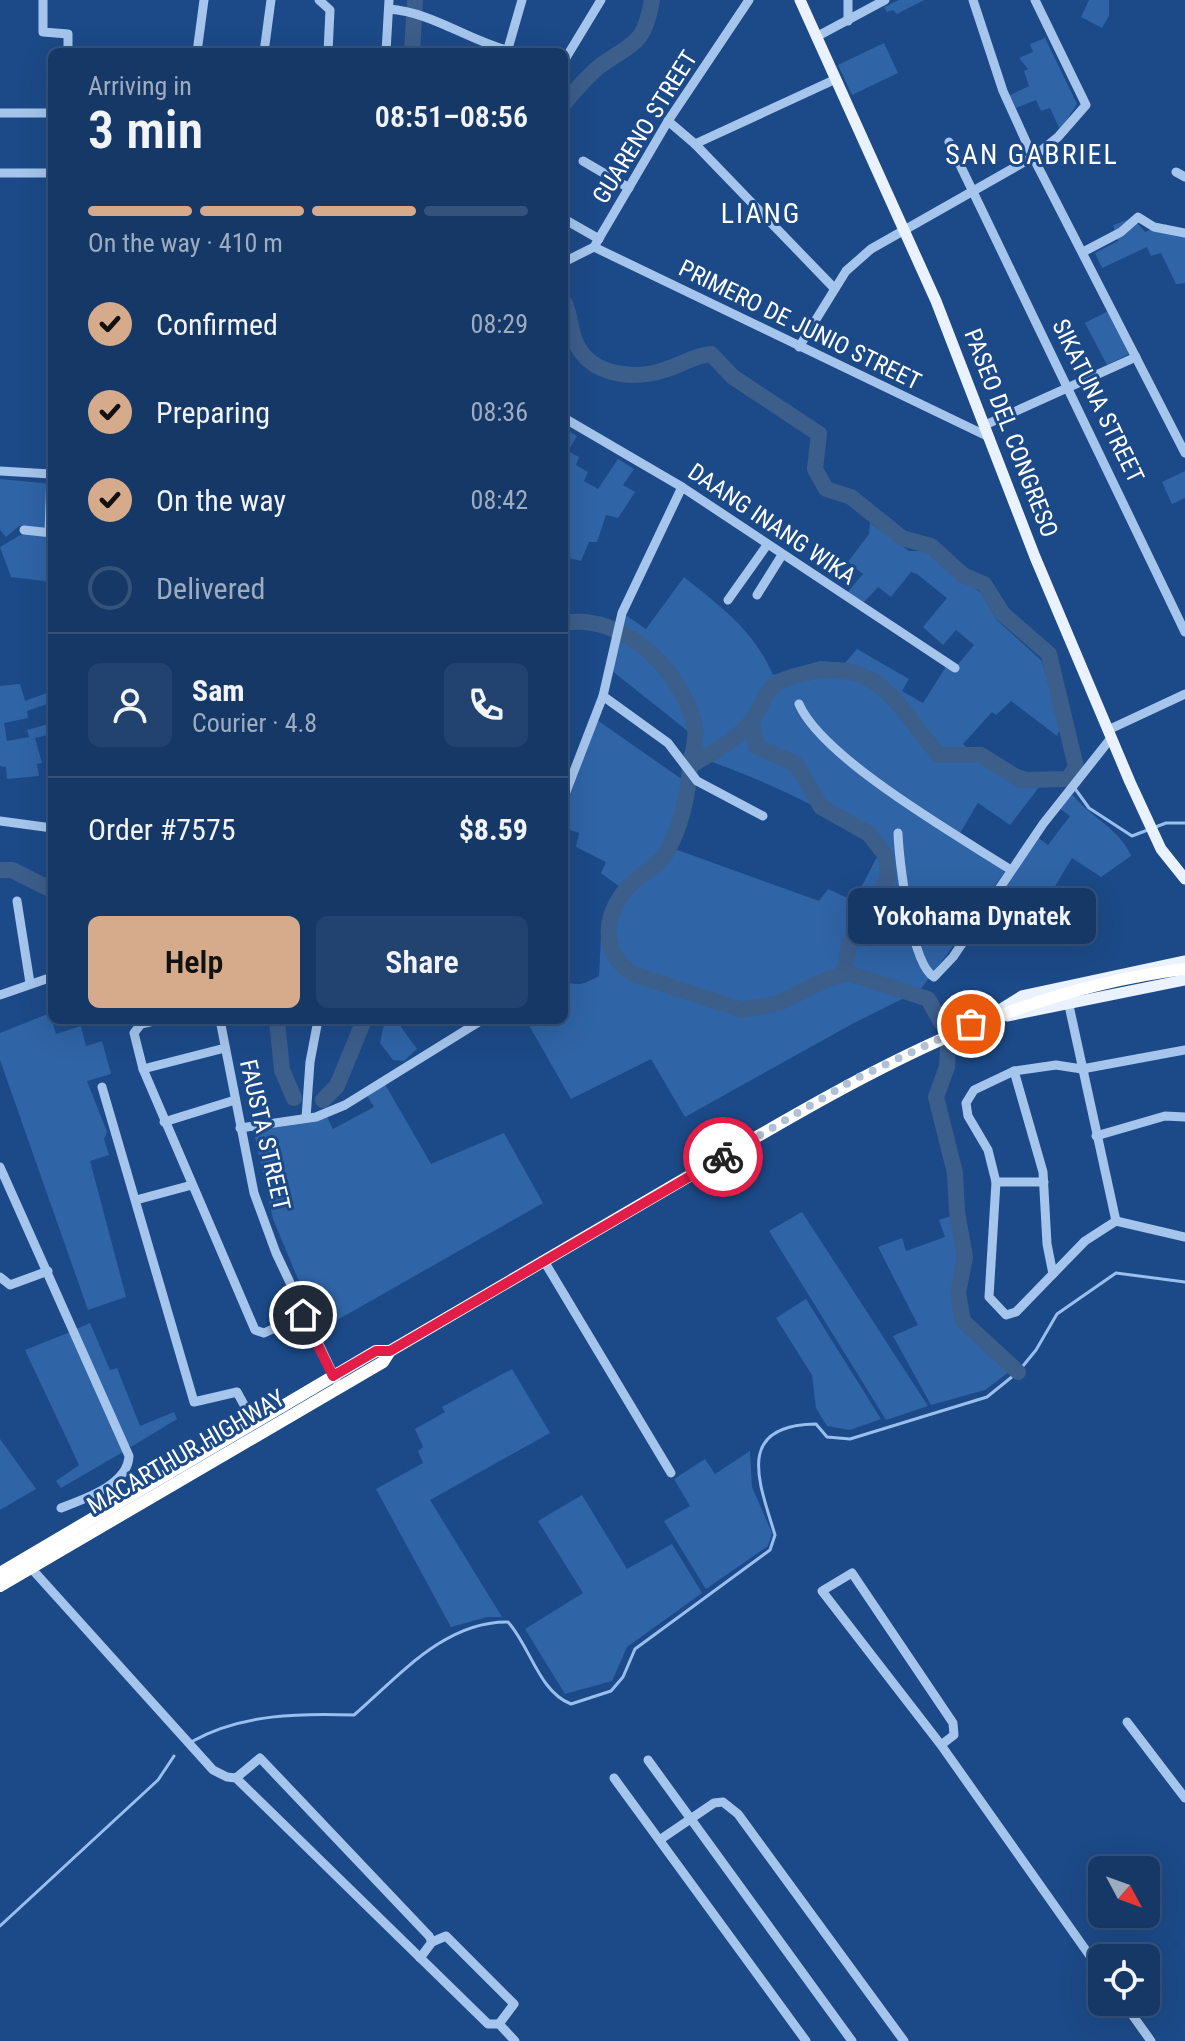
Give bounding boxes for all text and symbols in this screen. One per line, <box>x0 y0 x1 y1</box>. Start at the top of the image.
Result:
street label: GUARENO STREET <box>587 45 703 209</box>
text: Arriving in <box>88 71 192 101</box>
text: 08:51–08:56 <box>375 99 528 134</box>
text: 3 min <box>88 100 203 161</box>
district label: SAN GABRIEL <box>945 138 1119 171</box>
district label: LIANG <box>721 197 801 230</box>
text: On the way · 410 m <box>88 228 283 258</box>
street label: PRIMERO DE JUNIO STREET <box>674 254 926 396</box>
icon: check <box>88 302 132 346</box>
text: Confirmed <box>156 307 278 342</box>
text: 08:29 <box>471 309 528 339</box>
street label: SIKATUNA STREET <box>1046 315 1150 487</box>
street label: PASEO DEL CONGRESO <box>958 325 1064 541</box>
icon: check <box>88 390 132 434</box>
text: Preparing <box>156 395 270 430</box>
text: 08:36 <box>471 397 528 427</box>
street label: DAANG INANG WIKA <box>683 457 861 591</box>
icon: check <box>88 478 132 522</box>
text: On the way <box>156 483 286 518</box>
text: 08:42 <box>471 485 528 515</box>
text: Delivered <box>156 571 265 606</box>
button: person <box>88 663 172 747</box>
button: phone <box>444 663 528 747</box>
text: Sam <box>192 673 245 708</box>
text: Courier · 4.8 <box>192 708 317 738</box>
text: Order #7575 <box>88 812 236 847</box>
text: $8.59 <box>459 812 528 847</box>
callout: Yokohama Dynatek <box>847 888 1095 944</box>
text: Yokohama Dynatek <box>873 901 1071 931</box>
button: Help <box>88 916 300 1008</box>
button: Share <box>316 916 528 1008</box>
pin <box>937 990 1005 1058</box>
icon: bag <box>949 1002 993 1046</box>
street label: FAUSTA STREET <box>234 1057 296 1213</box>
courier <box>683 1117 763 1197</box>
icon: bike <box>701 1135 745 1179</box>
pin <box>269 1281 337 1349</box>
icon: home <box>281 1293 325 1337</box>
street label: MACARTHUR HIGHWAY <box>82 1384 290 1520</box>
north arrow <box>1088 1856 1160 1928</box>
map controls <box>1088 1856 1160 2016</box>
button: locate <box>1088 1944 1160 2016</box>

